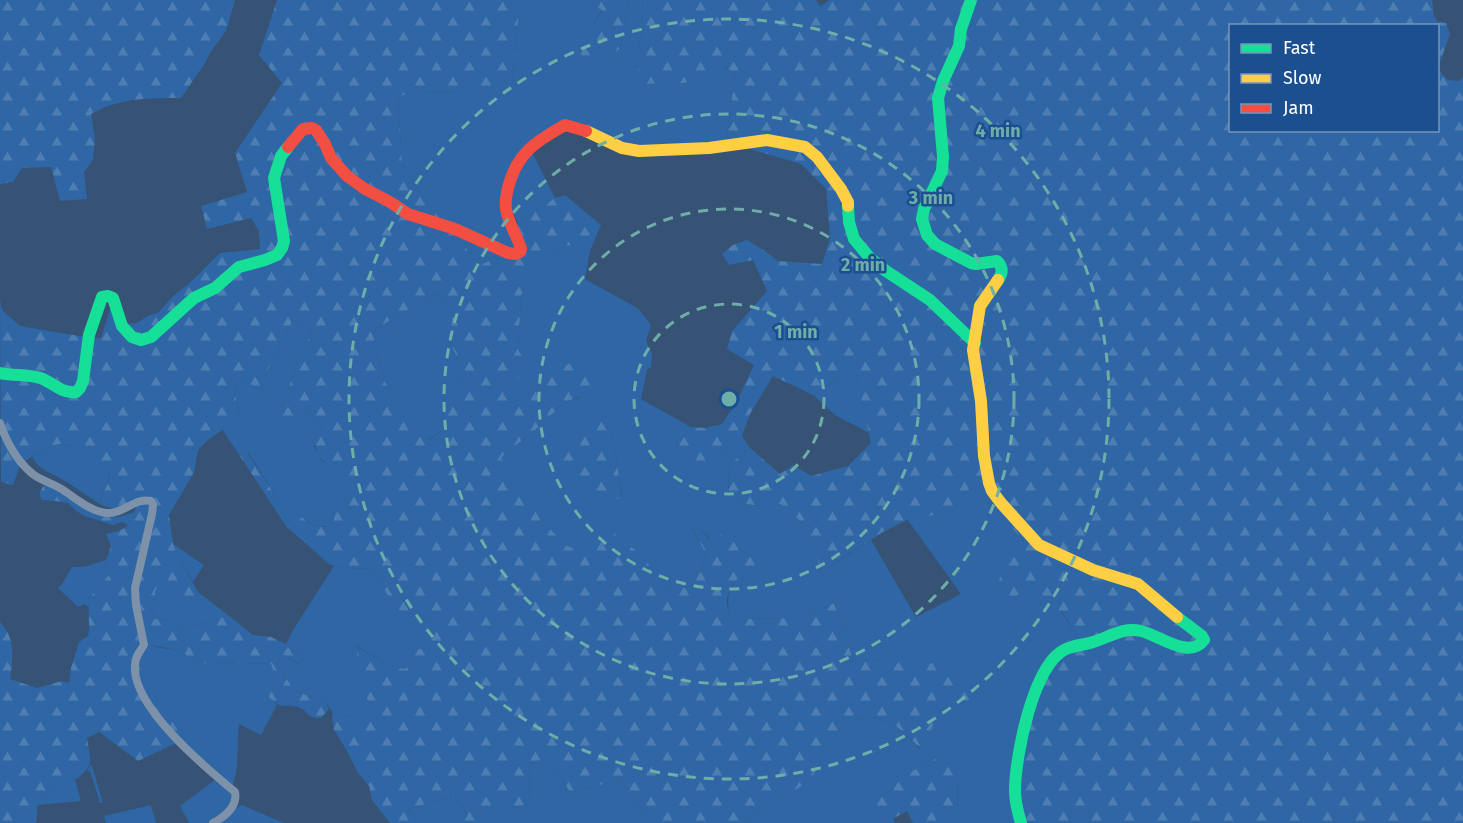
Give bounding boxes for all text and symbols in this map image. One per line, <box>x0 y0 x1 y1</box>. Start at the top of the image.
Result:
legend <box>1229 24 1439 132</box>
text: Fast <box>1283 37 1316 59</box>
text: Slow <box>1283 67 1322 89</box>
text: Jam <box>1283 97 1314 119</box>
text: 4 min <box>975 120 1021 142</box>
text: 3 min <box>908 187 953 209</box>
text: 2 min <box>841 254 885 276</box>
text: 1 min <box>774 321 818 343</box>
centre of rings <box>719 389 739 409</box>

